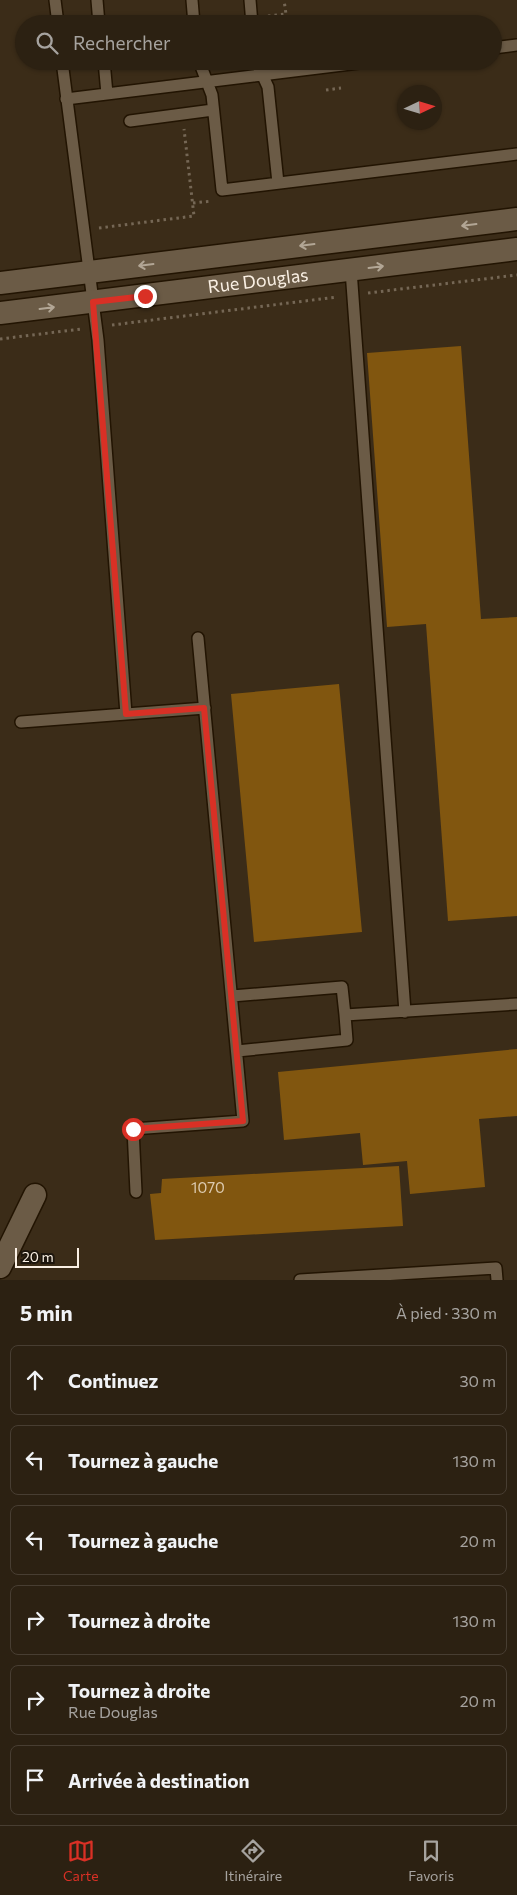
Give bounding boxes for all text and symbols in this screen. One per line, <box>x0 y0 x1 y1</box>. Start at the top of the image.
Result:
search box <box>15 15 502 70</box>
icon: search <box>33 29 61 57</box>
text: Rechercher <box>73 31 171 54</box>
north arrow <box>397 85 442 130</box>
one-way arrow <box>461 220 477 230</box>
one-way arrow <box>300 240 316 250</box>
one-way arrow <box>138 260 154 270</box>
one-way arrow <box>367 262 383 272</box>
street label: Rue Douglas <box>206 263 309 297</box>
route end <box>134 285 157 308</box>
one-way arrow <box>38 303 54 313</box>
route start <box>122 1118 145 1141</box>
house number: 1070 <box>191 1178 225 1196</box>
scale bar <box>15 1245 79 1268</box>
text: 20 m <box>22 1248 54 1265</box>
text: 5 min <box>20 1300 73 1325</box>
text: À pied · 330 m <box>396 1303 497 1322</box>
icon: ahead <box>21 1366 49 1394</box>
text: Continuez <box>68 1369 158 1392</box>
text: 30 m <box>459 1371 496 1390</box>
icon: left <box>21 1446 49 1474</box>
text: Tournez à gauche <box>68 1449 218 1472</box>
text: 130 m <box>453 1451 496 1470</box>
icon: left <box>21 1526 49 1554</box>
text: Tournez à gauche <box>68 1529 218 1552</box>
text: 20 m <box>460 1531 496 1550</box>
icon: right <box>21 1606 49 1634</box>
text: Tournez à droite <box>68 1609 210 1632</box>
text: 130 m <box>453 1611 496 1630</box>
text: Tournez à droite <box>68 1679 210 1702</box>
icon: right <box>21 1686 49 1714</box>
text: 20 m <box>460 1691 496 1710</box>
text: Rue Douglas <box>68 1702 158 1721</box>
icon: arrive <box>21 1766 49 1794</box>
text: Arrivée à destination <box>68 1769 250 1792</box>
tab: Carte <box>63 1837 99 1884</box>
tab: Itinéraire <box>224 1837 282 1884</box>
tab: Favoris <box>408 1837 454 1884</box>

